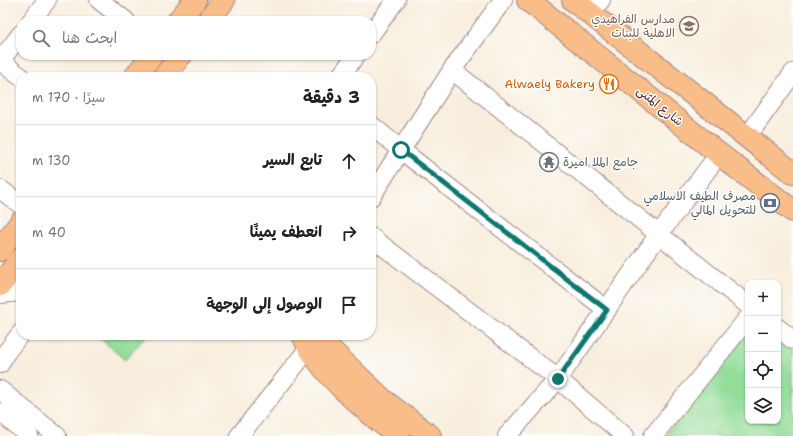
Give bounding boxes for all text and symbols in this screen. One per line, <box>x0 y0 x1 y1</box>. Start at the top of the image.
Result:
place label: مدارس الفراهيدي الاهلية للبنات <box>591 11 675 41</box>
school or university icon: مدارس الفراهيدي الاهلية للبنات <box>678 15 700 37</box>
search box <box>16 16 376 60</box>
icon: search <box>30 27 52 49</box>
text: ابحث هنا <box>62 28 117 48</box>
restaurant icon: Alwaely Bakery <box>598 73 620 95</box>
place label: Alwaely Bakery <box>505 76 595 92</box>
street label: شارع المثنى <box>633 82 686 130</box>
text: 3 دقيقة <box>303 86 360 108</box>
text: سيرًا · 170 m <box>32 89 105 106</box>
route start <box>392 141 410 159</box>
text: تابع السير <box>263 150 322 170</box>
icon: ahead <box>338 150 360 172</box>
temple icon: جامع الملا اميرة <box>538 151 560 173</box>
text: 130 m <box>32 152 70 169</box>
place label: جامع الملا اميرة <box>563 154 638 171</box>
place label: مصرف الطيف الاسلامي للتحويل المالي <box>643 188 756 221</box>
bank icon: مصرف الطيف الاسلامي للتحويل المالي <box>759 192 781 214</box>
text: انعطف يمينًا <box>250 222 322 242</box>
icon: right <box>338 222 360 244</box>
text: 40 m <box>32 224 66 241</box>
map controls <box>745 280 781 424</box>
button: + <box>745 280 781 316</box>
text: الوصول إلى الوجهة <box>206 294 322 314</box>
icon: arrive <box>338 294 360 316</box>
button: − <box>745 316 781 352</box>
button: locate <box>745 352 781 388</box>
route end <box>549 370 567 388</box>
button: layers <box>745 388 781 424</box>

